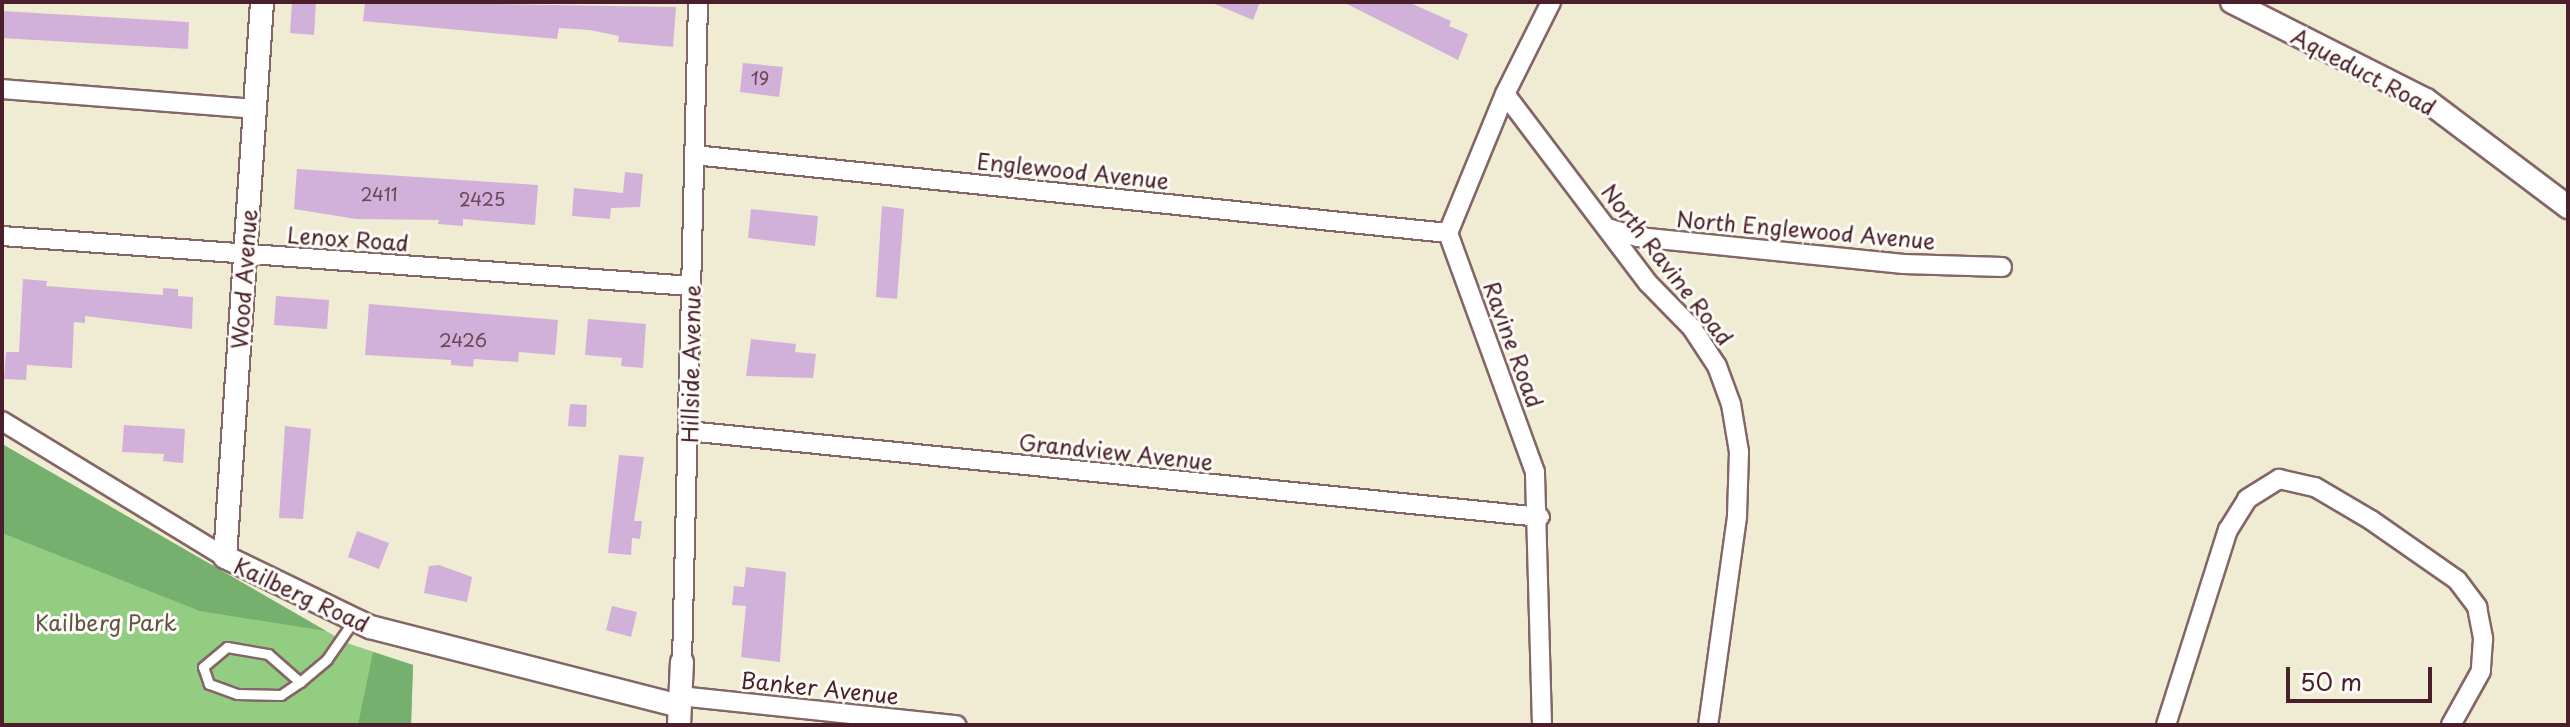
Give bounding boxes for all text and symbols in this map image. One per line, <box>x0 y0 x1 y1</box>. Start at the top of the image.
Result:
street label: Aqueduct Road <box>2287 22 2441 120</box>
house number: 19 <box>751 67 769 89</box>
street label: Englewood Avenue <box>975 147 1171 193</box>
street label: North Ravine Road <box>1596 177 1740 351</box>
house number: 2411 <box>360 183 398 205</box>
house number: 2425 <box>459 188 505 210</box>
street label: North Englewood Avenue <box>1674 204 1938 254</box>
street label: Wood Avenue <box>225 208 261 350</box>
street label: Lenox Road <box>286 221 410 255</box>
street label: Ravine Road <box>1479 278 1549 410</box>
street label: Hillside Avenue <box>675 285 705 443</box>
house number: 2426 <box>439 329 487 351</box>
street label: Grandview Avenue <box>1018 428 1214 474</box>
street label: Kailberg Road <box>230 551 374 637</box>
park label: Kailberg Park <box>35 609 177 635</box>
scale bar <box>2290 651 2436 701</box>
text: 50 m <box>2300 663 2362 699</box>
street label: Banker Avenue <box>739 666 901 708</box>

